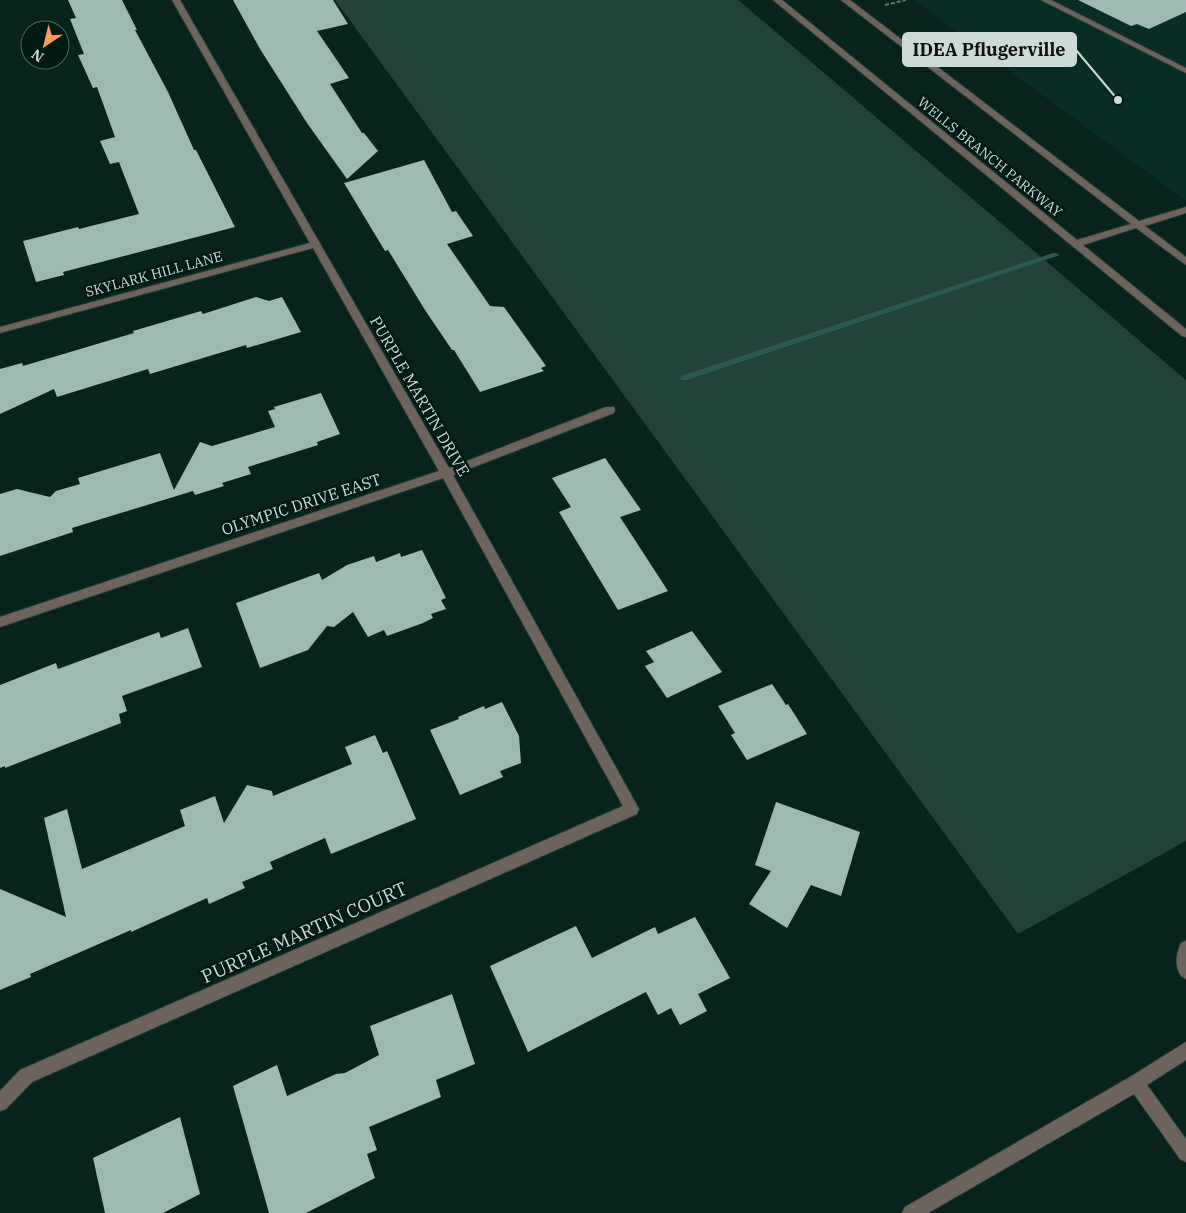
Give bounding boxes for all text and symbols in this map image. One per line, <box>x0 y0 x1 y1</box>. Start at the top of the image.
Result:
north arrow <box>20 20 70 70</box>
callout: IDEA Pflugerville <box>903 33 1076 66</box>
text: IDEA Pflugerville <box>913 38 1065 61</box>
text: N <box>28 45 47 66</box>
street label: WELLS BRANCH PARKWAY <box>914 93 1066 221</box>
street label: SKYLARK HILL LANE <box>83 247 225 301</box>
street label: PURPLE MARTIN DRIVE <box>366 312 474 480</box>
street label: OLYMPIC DRIVE EAST <box>219 469 383 539</box>
street label: PURPLE MARTIN COURT <box>197 876 411 988</box>

